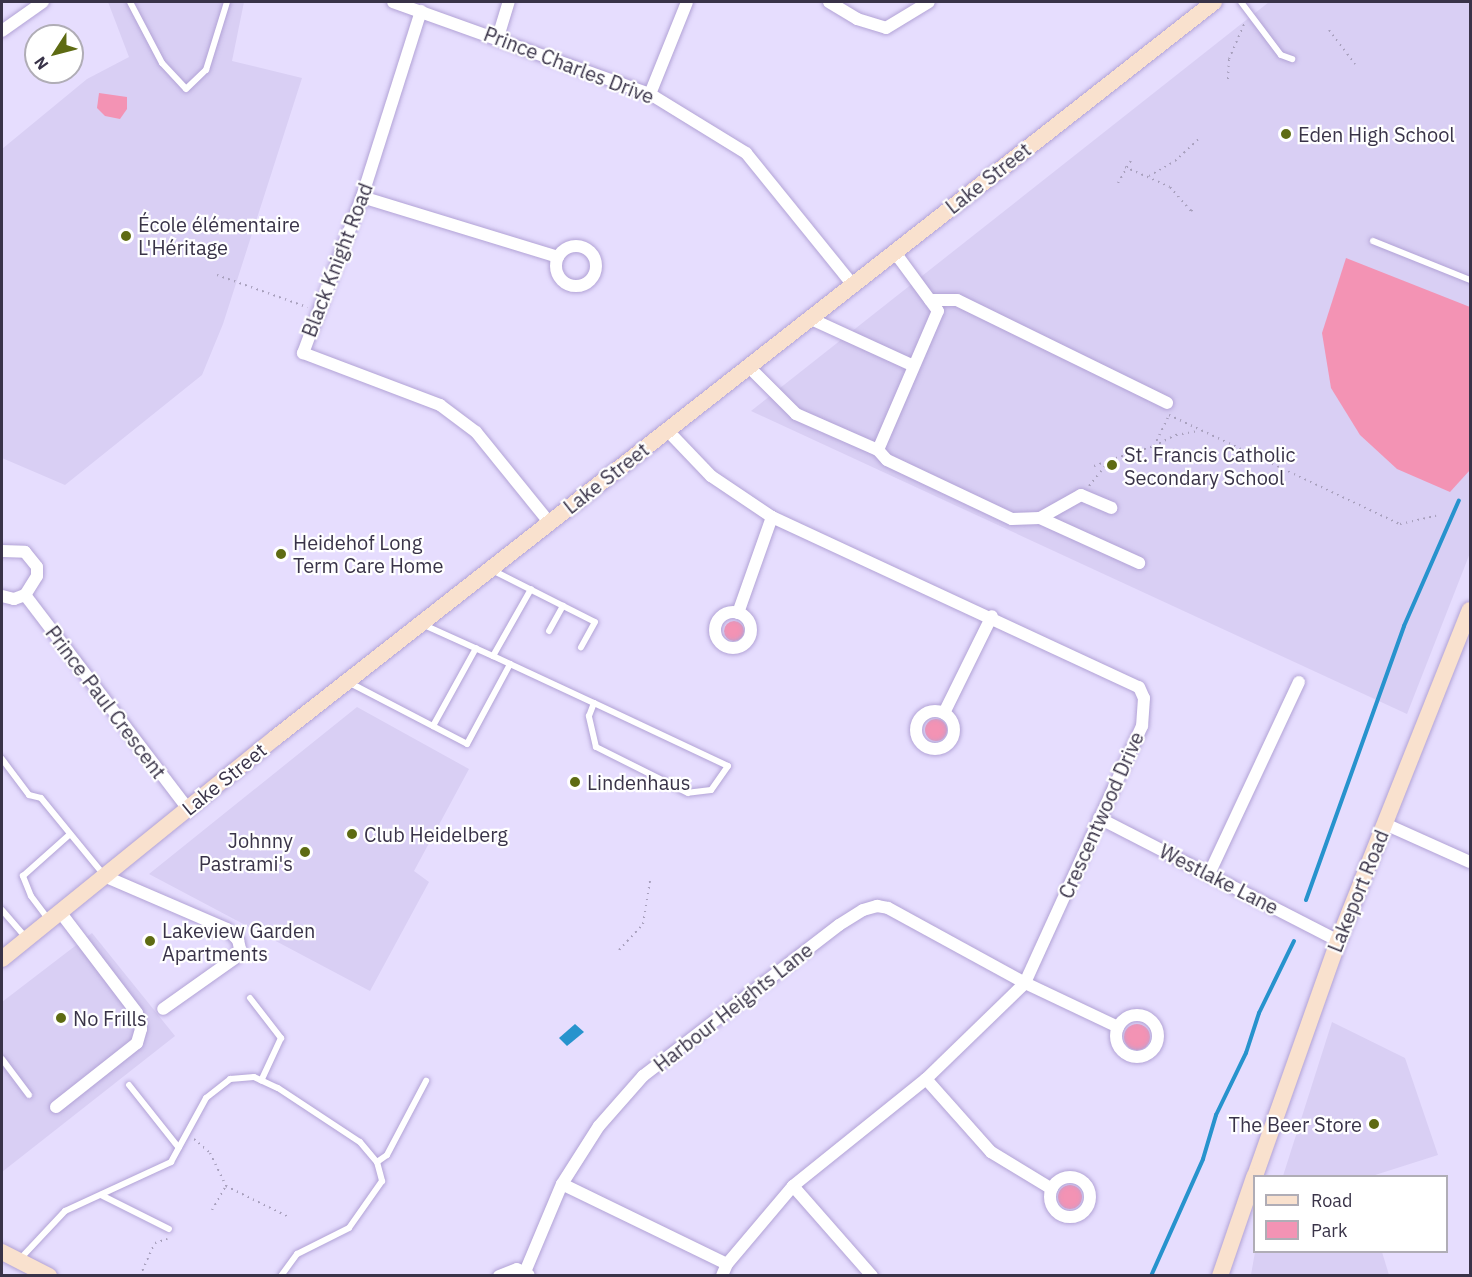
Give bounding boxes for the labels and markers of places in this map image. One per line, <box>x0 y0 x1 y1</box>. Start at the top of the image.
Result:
place label: Eden High School <box>1298 122 1455 146</box>
marker: Eden High School <box>1279 127 1293 141</box>
place label: École élémentaire L'Héritage <box>138 213 300 260</box>
marker: École élémentaire L'Héritage <box>119 229 133 243</box>
place label: St. Francis Catholic Secondary School <box>1124 442 1296 489</box>
marker: St. Francis Catholic Secondary School <box>1105 458 1119 472</box>
place label: Heidehof Long Term Care Home <box>293 530 443 577</box>
marker: Heidehof Long Term Care Home <box>274 547 288 561</box>
place label: Lindenhaus <box>587 770 690 794</box>
marker: Lindenhaus <box>568 775 582 789</box>
place label: Club Heidelberg <box>364 822 508 846</box>
marker: Club Heidelberg <box>345 827 359 841</box>
place label: Johnny Pastrami's <box>199 828 293 875</box>
marker: Johnny Pastrami's <box>298 845 312 859</box>
place label: Lakeview Garden Apartments <box>162 918 315 965</box>
marker: Lakeview Garden Apartments <box>143 934 157 948</box>
place label: No Frills <box>73 1006 147 1030</box>
marker: No Frills <box>54 1011 68 1025</box>
place label: The Beer Store <box>1228 1112 1362 1136</box>
marker: The Beer Store <box>1367 1117 1381 1131</box>

